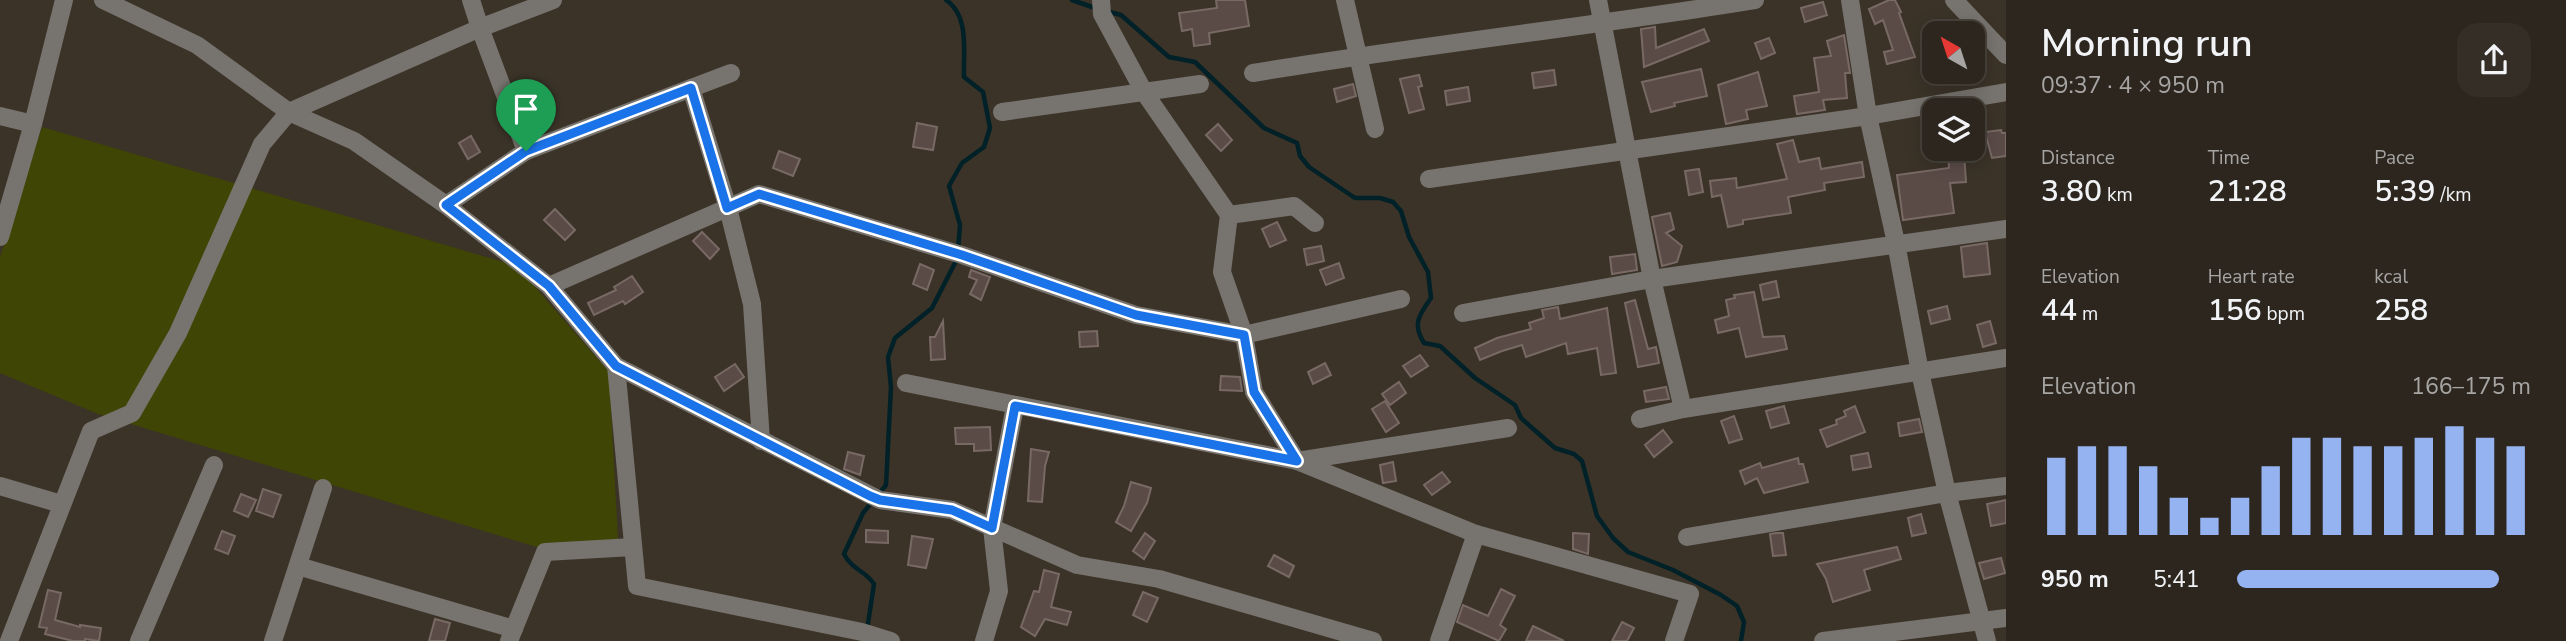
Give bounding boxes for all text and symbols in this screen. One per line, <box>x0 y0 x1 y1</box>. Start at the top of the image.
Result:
text: Morning run <box>2041 18 2253 69</box>
north arrow <box>1922 21 1984 84</box>
map controls <box>1922 21 1985 161</box>
button: share <box>2457 23 2531 97</box>
text: 09:37 · 4 × 950 m <box>2041 70 2225 101</box>
pin <box>496 79 556 151</box>
icon: arrive <box>507 90 545 128</box>
button: layers <box>1922 98 1985 161</box>
text: Distance <box>2041 145 2115 171</box>
text: Time <box>2208 145 2250 171</box>
text: Pace <box>2374 145 2415 171</box>
text: 3.80 <box>2041 171 2102 212</box>
text: 21:28 <box>2208 171 2287 212</box>
text: 5:39 <box>2374 171 2435 212</box>
text: km <box>2102 182 2133 208</box>
text: /km <box>2435 182 2471 208</box>
text: Elevation <box>2041 264 2120 290</box>
text: Heart rate <box>2208 264 2295 290</box>
text: kcal <box>2374 264 2408 290</box>
text: 44 <box>2041 290 2077 331</box>
text: 156 <box>2208 290 2262 331</box>
text: 258 <box>2374 290 2428 331</box>
text: m <box>2077 301 2098 327</box>
text: bpm <box>2262 301 2305 327</box>
text: Elevation <box>2041 371 2136 402</box>
text: 166–175 m <box>2411 371 2531 402</box>
text: 950 m <box>2041 564 2109 595</box>
text: 5:41 <box>2153 564 2200 595</box>

